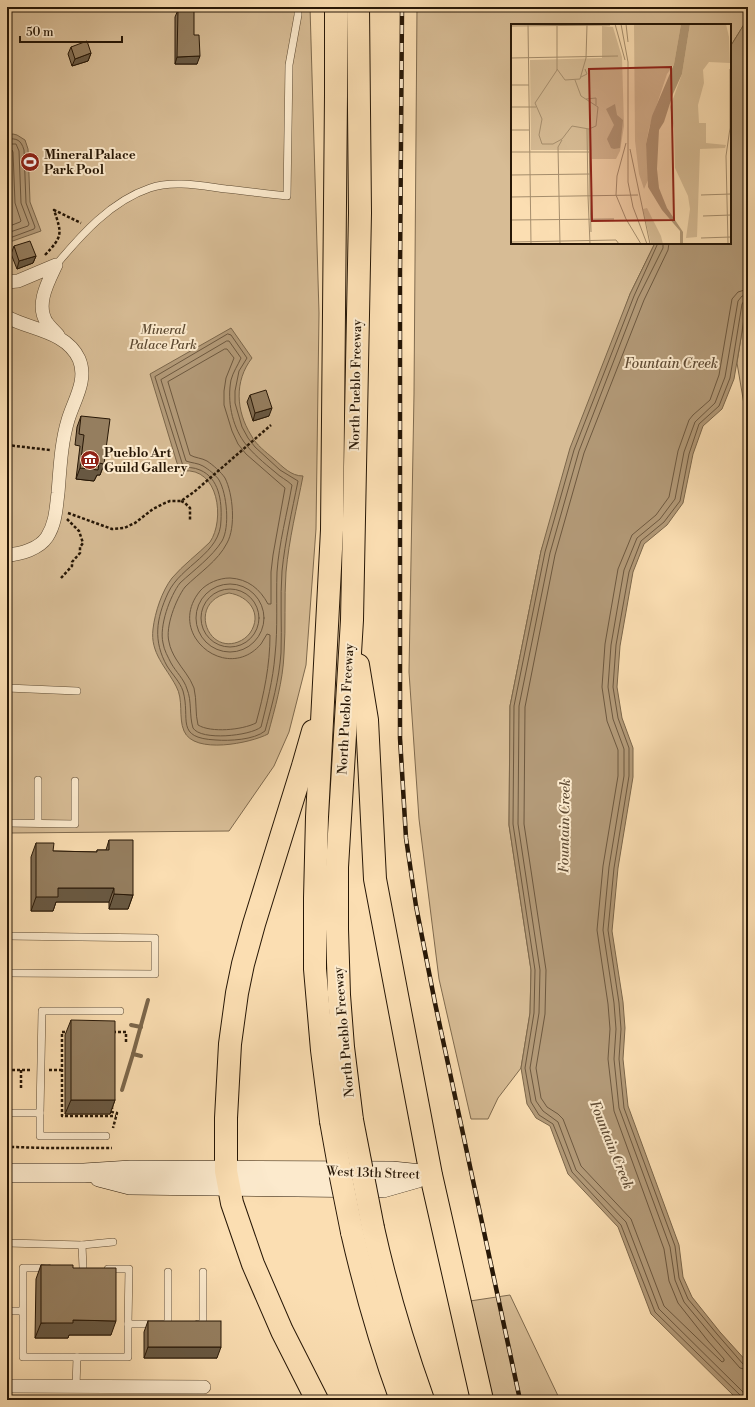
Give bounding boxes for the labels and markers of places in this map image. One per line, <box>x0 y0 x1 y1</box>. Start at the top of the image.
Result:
place label: Mineral Palace Park Pool <box>44 147 136 178</box>
sports icon: Mineral Palace Park Pool <box>19 151 41 173</box>
place label: Pueblo Art Guild Gallery <box>104 445 188 476</box>
museum icon: Pueblo Art Guild Gallery <box>79 449 101 471</box>

